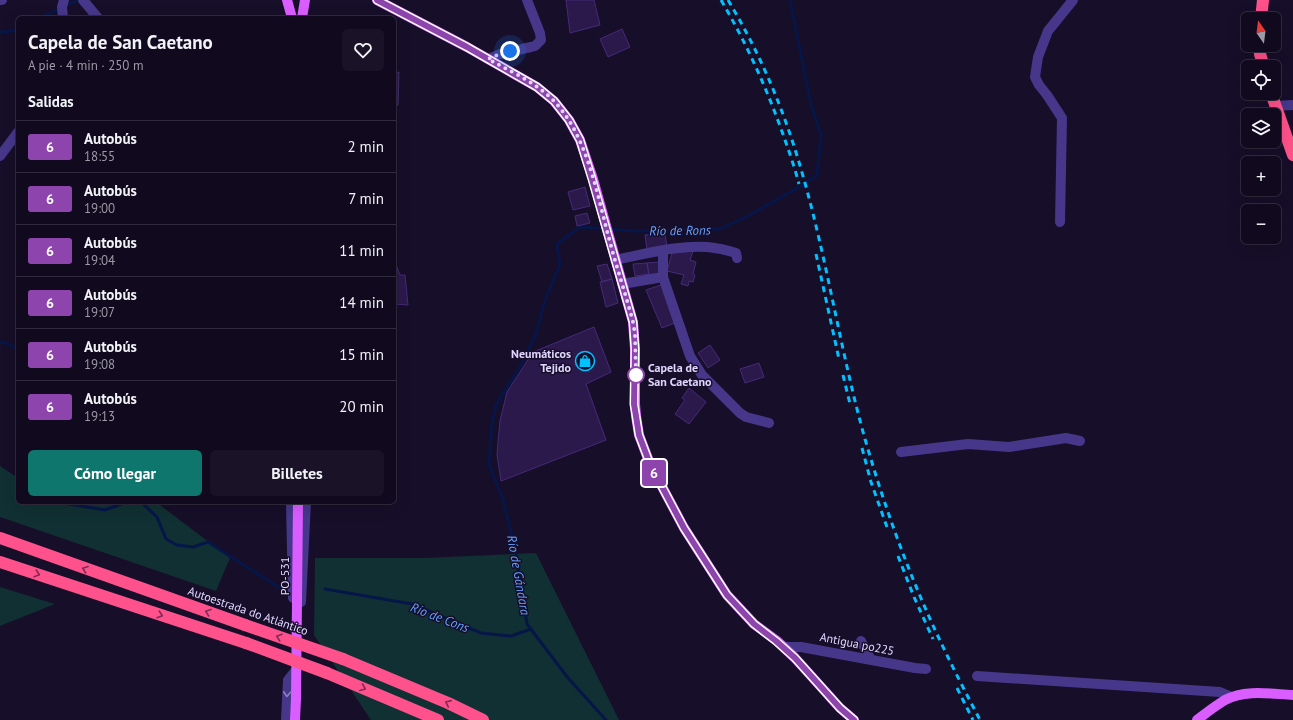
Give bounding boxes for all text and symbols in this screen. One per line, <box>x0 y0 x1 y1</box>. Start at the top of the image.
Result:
north arrow <box>1241 12 1281 52</box>
map controls <box>1241 12 1281 244</box>
button: heart <box>342 29 384 71</box>
text: Capela de San Caetano <box>28 30 213 54</box>
your location <box>500 41 520 61</box>
text: A pie · 4 min · 250 m <box>28 57 143 74</box>
button: locate <box>1241 60 1281 100</box>
text: Salidas <box>28 92 74 111</box>
button: layers <box>1241 108 1281 148</box>
text: Autobús <box>84 129 137 148</box>
text: 2 min <box>347 137 384 156</box>
text: 6 <box>46 138 54 156</box>
text: 18:55 <box>84 148 115 165</box>
button: + <box>1241 156 1281 196</box>
text: Autobús <box>84 181 137 200</box>
text: 7 min <box>348 189 384 208</box>
text: 6 <box>46 190 54 208</box>
text: 19:00 <box>84 200 115 217</box>
button: − <box>1241 204 1281 244</box>
water label: Río de Rons <box>649 221 712 240</box>
text: Autobús <box>84 233 137 252</box>
text: 11 min <box>339 241 384 260</box>
text: 6 <box>46 242 54 260</box>
text: 19:04 <box>84 252 115 269</box>
text: Autobús <box>84 285 137 304</box>
text: 14 min <box>339 293 384 312</box>
text: 6 <box>46 294 54 312</box>
text: 19:07 <box>84 304 115 321</box>
text: Autobús <box>84 337 137 356</box>
text: 15 min <box>339 345 384 364</box>
text: 6 <box>46 346 54 364</box>
place label: Neumáticos Tejido <box>511 346 572 375</box>
shop icon: Neumáticos Tejido <box>574 350 596 372</box>
text: 19:08 <box>84 356 115 373</box>
place label: Capela de San Caetano <box>648 360 712 389</box>
marker: Capela de San Caetano <box>627 366 645 384</box>
text: Autobús <box>84 389 137 408</box>
text: 20 min <box>339 397 384 416</box>
text: 6 <box>46 398 54 416</box>
text: 19:13 <box>84 408 115 425</box>
button: Cómo llegar <box>28 450 202 496</box>
button: Billetes <box>210 450 384 496</box>
line badge: 6 <box>641 460 667 486</box>
text: 6 <box>650 464 658 482</box>
water label: Río de Gándara <box>503 534 534 617</box>
street label: PO-531 <box>277 557 292 595</box>
one-way arrow <box>82 565 89 573</box>
one-way arrow <box>33 569 40 578</box>
street label: Autoestrada do Atlántico <box>186 583 310 638</box>
water label: Río de Cons <box>408 598 472 637</box>
one-way arrow <box>205 609 212 617</box>
one-way arrow <box>157 610 164 619</box>
street label: Antigua po225 <box>819 629 896 658</box>
one-way arrow <box>276 634 283 642</box>
one-way arrow <box>358 683 366 691</box>
one-way arrow <box>283 691 292 697</box>
one-way arrow <box>444 700 452 708</box>

